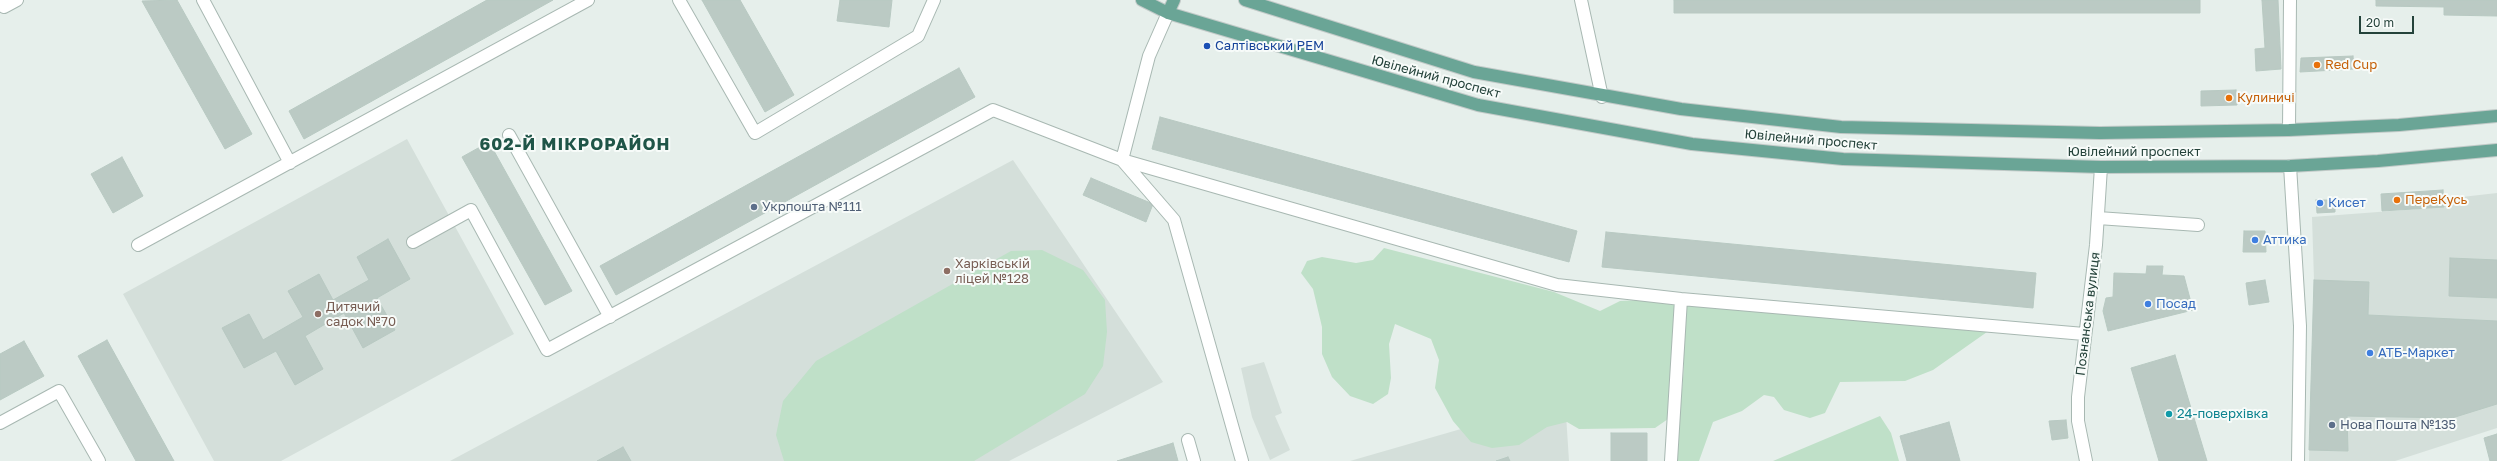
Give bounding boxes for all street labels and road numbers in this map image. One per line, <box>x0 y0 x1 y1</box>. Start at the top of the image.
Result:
street label: Ювілейний проспект <box>1370 52 1502 102</box>
street label: Ювілейний проспект <box>1744 126 1878 154</box>
street label: Ювілейний проспект <box>2067 144 2201 160</box>
street label: Познанська вулиця <box>2073 251 2103 377</box>

